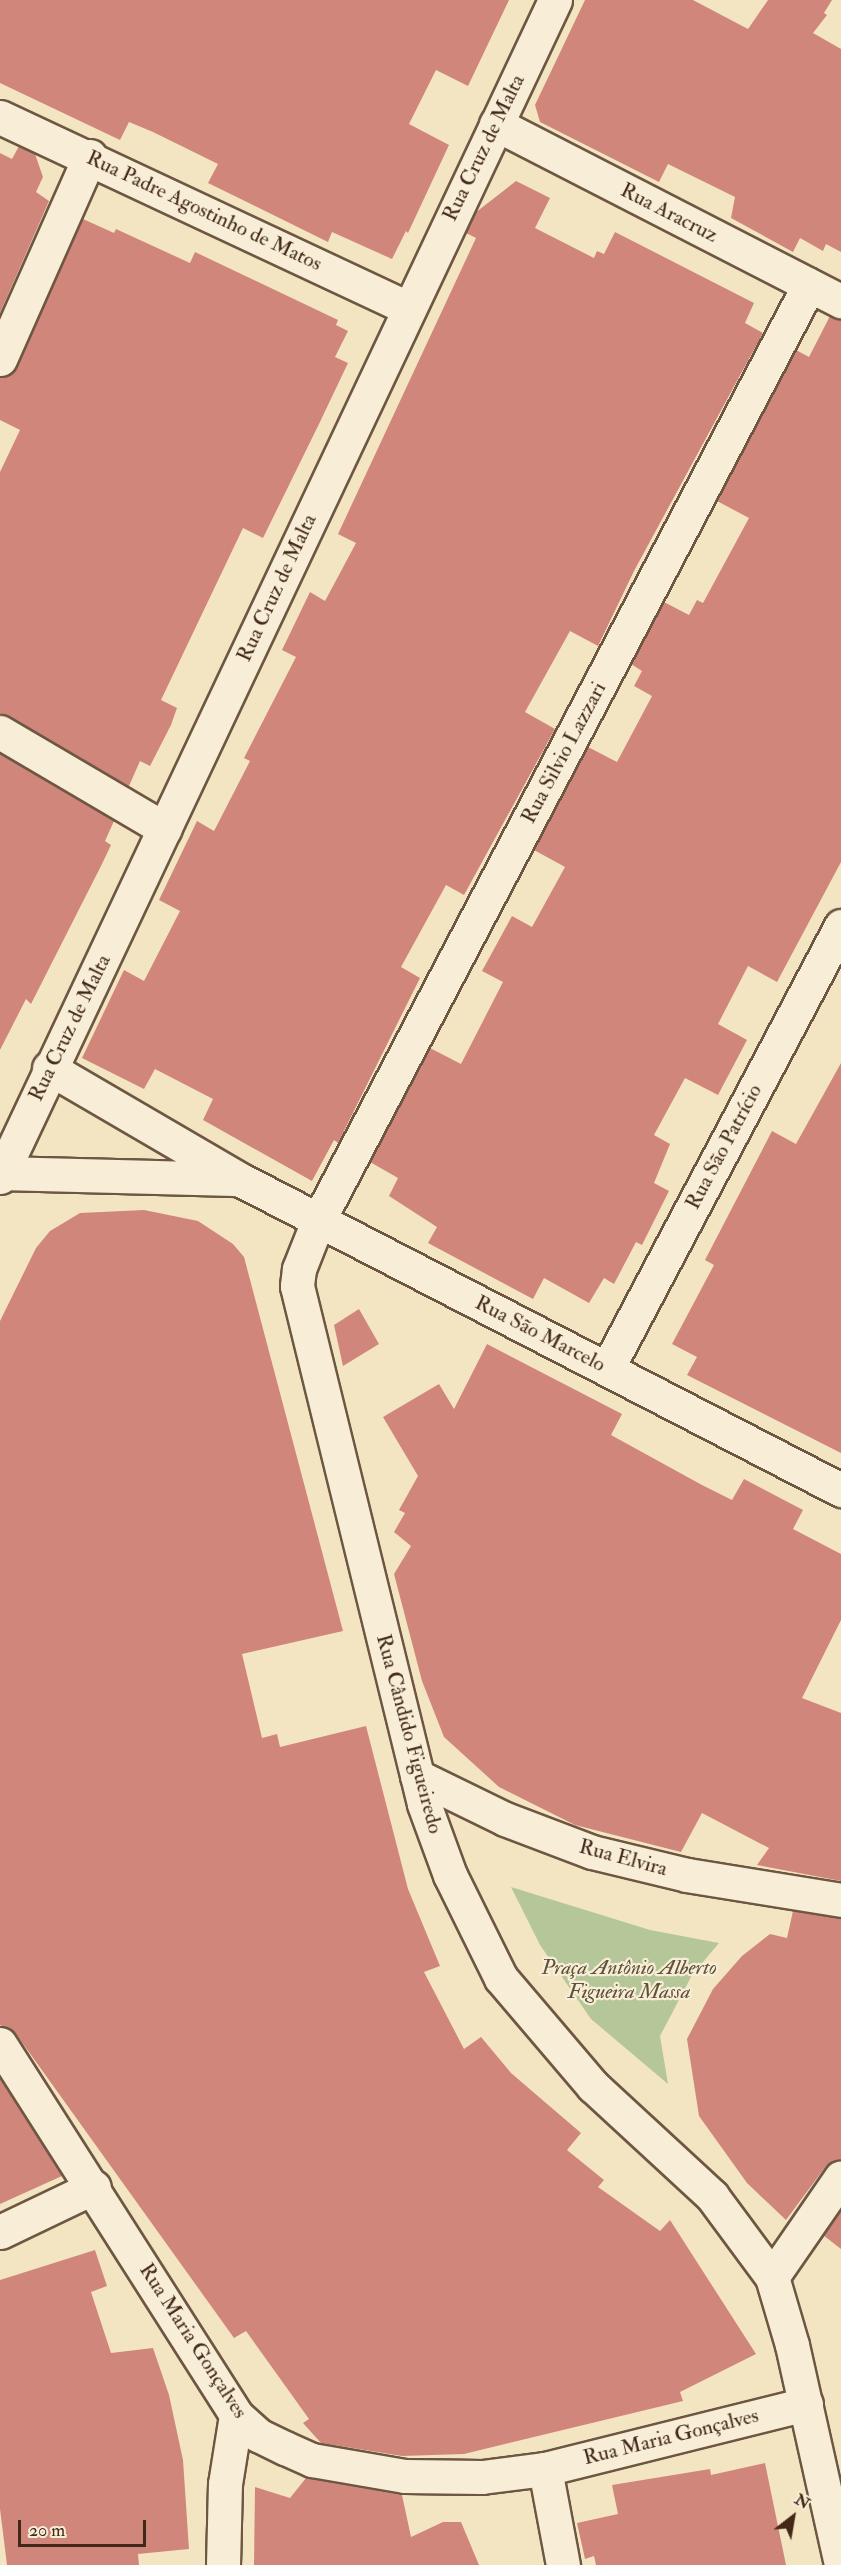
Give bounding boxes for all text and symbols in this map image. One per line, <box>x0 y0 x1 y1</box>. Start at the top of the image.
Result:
street label: Rua Cruz de Malta <box>438 70 530 226</box>
street label: Rua Padre Agostinho de Matos <box>82 145 326 277</box>
street label: Rua Aracruz <box>616 178 722 248</box>
street label: Rua Cruz de Malta <box>232 510 322 666</box>
street label: Rua Silvio Lazzari <box>516 678 612 828</box>
street label: Rua Cruz de Malta <box>24 950 116 1106</box>
street label: Rua São Patrício <box>680 1080 768 1214</box>
street label: Rua São Marcelo <box>471 1290 609 1378</box>
street label: Rua Cândido Figueiredo <box>370 1632 448 1836</box>
street label: Rua Elvira <box>576 1834 670 1882</box>
park label: Praça Antônio Alberto Figueira Massa <box>541 1955 717 2005</box>
street label: Rua Maria Gonçalves <box>133 2259 253 2423</box>
street label: Rua Maria Gonçalves <box>581 2403 761 2471</box>
north arrow <box>763 2487 823 2547</box>
text: N <box>791 2489 814 2514</box>
scale bar <box>21 2508 148 2546</box>
text: 20 m <box>29 2519 65 2542</box>

